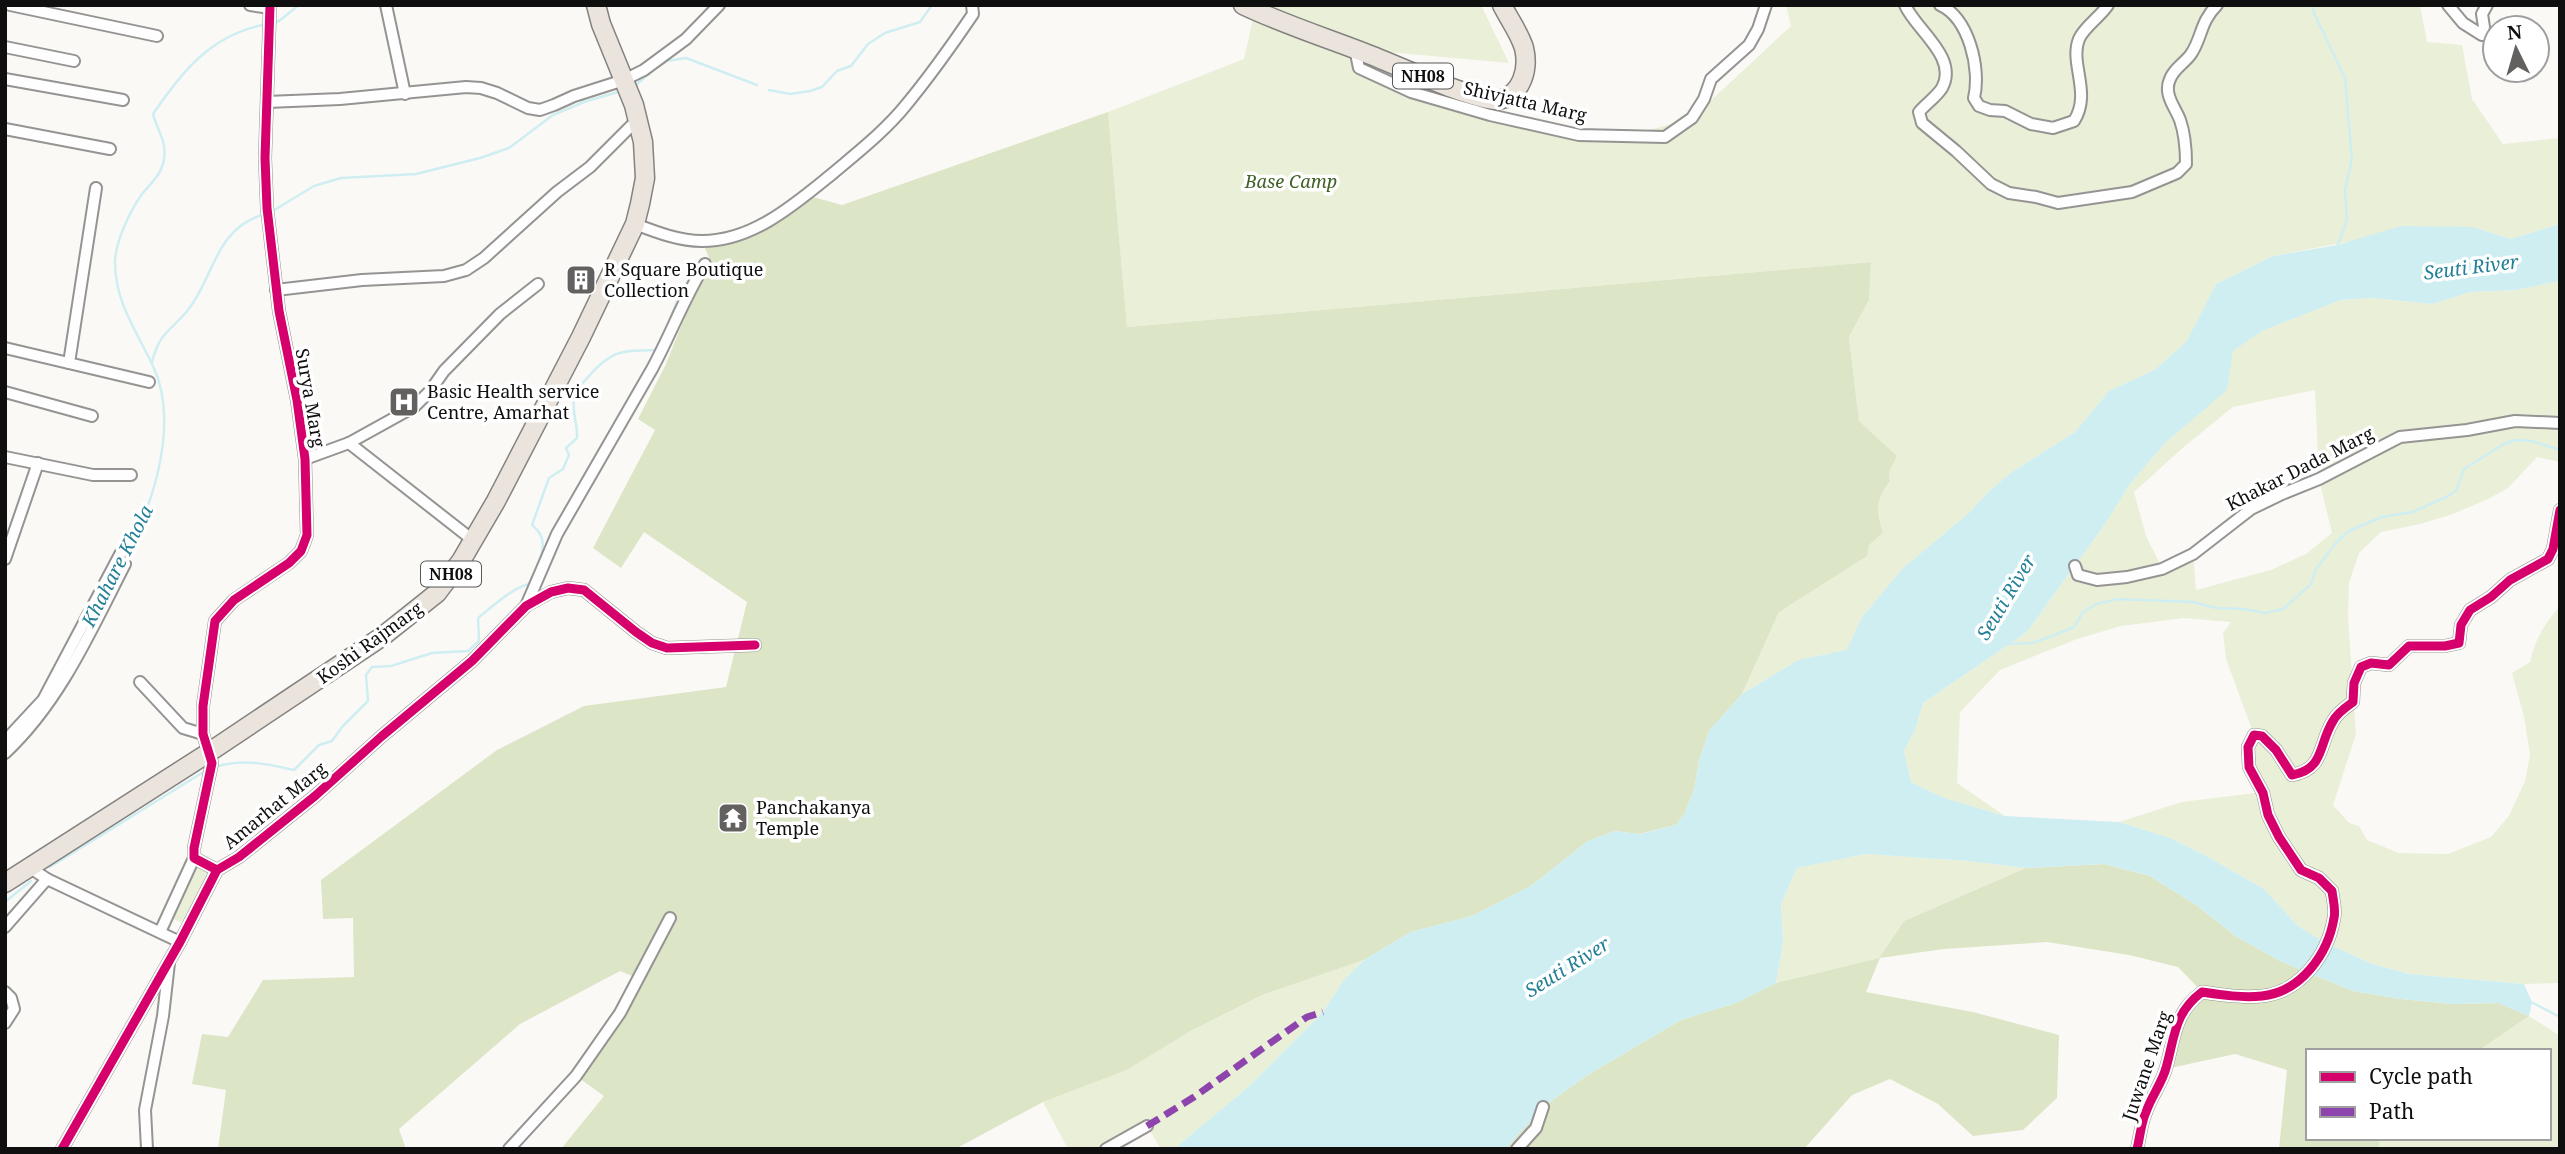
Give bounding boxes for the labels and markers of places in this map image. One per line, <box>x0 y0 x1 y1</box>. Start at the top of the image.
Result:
place label: R Square Boutique Collection <box>604 257 763 302</box>
building icon: R Square Boutique Collection <box>564 263 598 297</box>
place label: Basic Health service Centre, Amarhat <box>427 379 599 424</box>
hospital icon: Basic Health service Centre, Amarhat <box>387 385 421 419</box>
place label: Panchakanya Temple <box>756 795 871 840</box>
temple icon: Panchakanya Temple <box>716 801 750 835</box>

